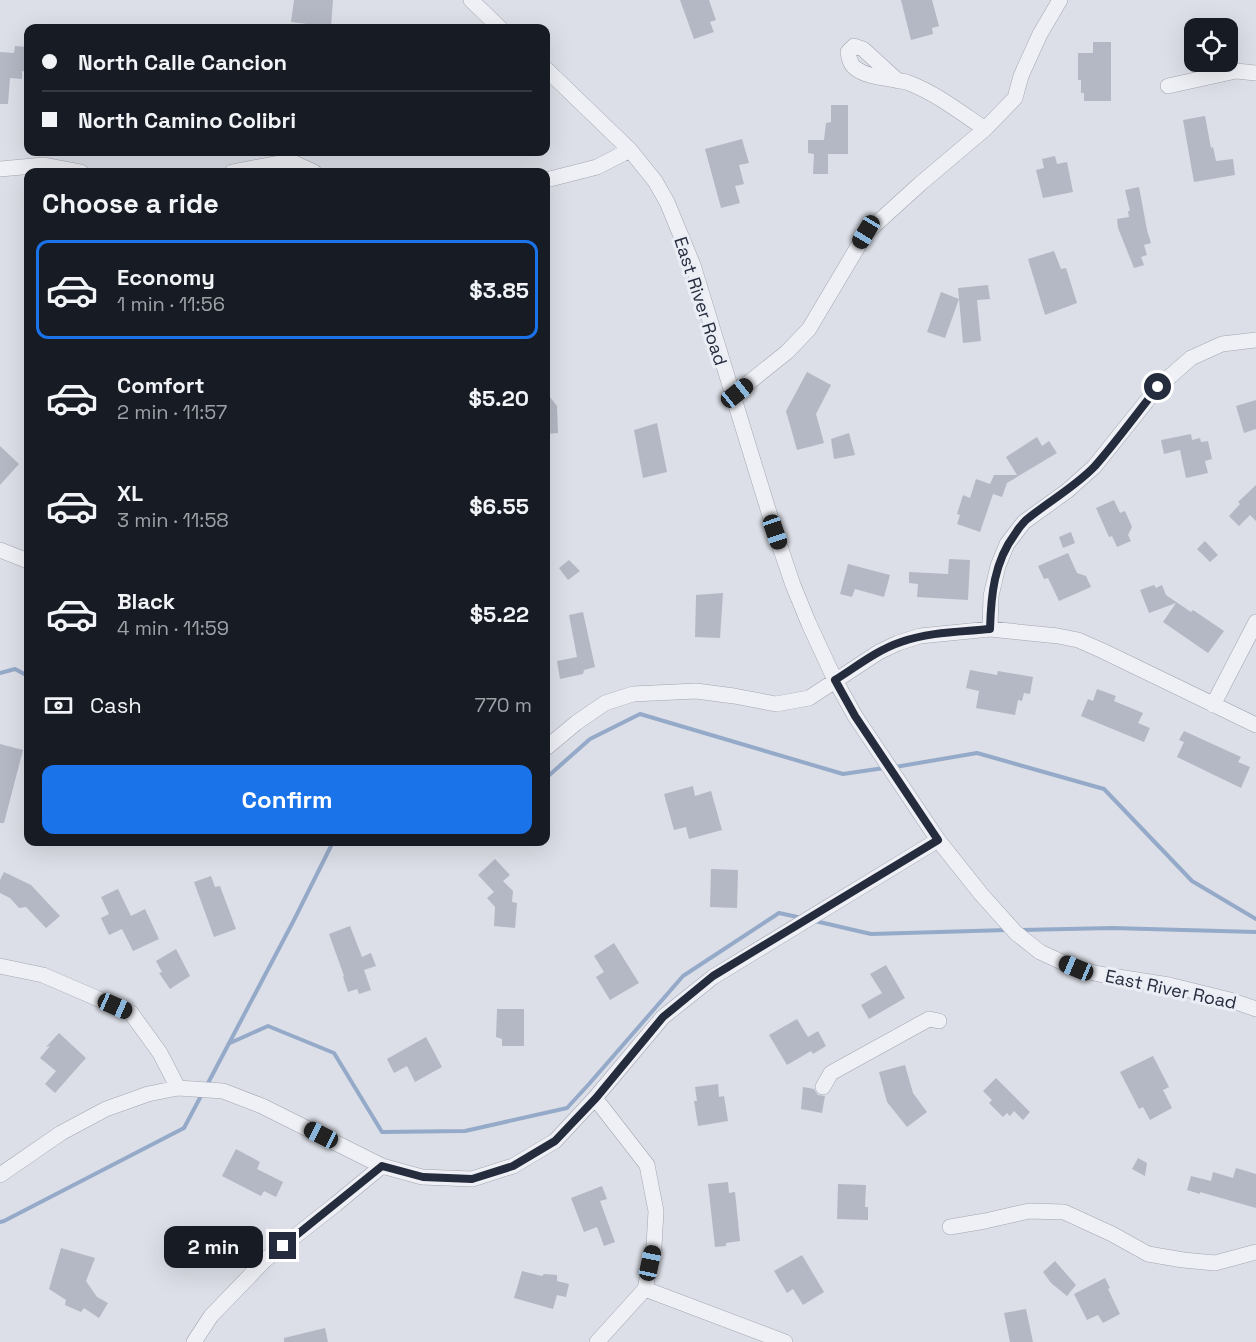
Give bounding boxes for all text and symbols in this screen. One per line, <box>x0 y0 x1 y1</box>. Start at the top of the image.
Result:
map controls <box>1184 18 1238 72</box>
button: locate <box>1184 18 1238 72</box>
text: North Calle Cancion <box>78 48 287 76</box>
text: North Camino Colibri <box>78 106 296 134</box>
text: Choose a ride <box>42 186 219 221</box>
car <box>849 212 883 252</box>
street label: East River Road <box>669 234 733 368</box>
icon: car <box>45 263 99 317</box>
text: Economy <box>117 263 215 291</box>
text: $3.85 <box>469 276 529 304</box>
text: 1 min · 11:56 <box>117 291 225 317</box>
icon: car <box>45 371 99 425</box>
text: Comfort <box>117 371 205 399</box>
route start <box>1144 373 1171 400</box>
car <box>717 375 757 411</box>
text: $5.20 <box>469 384 529 412</box>
text: 2 min · 11:57 <box>117 399 227 425</box>
icon: car <box>45 479 99 533</box>
text: XL <box>117 479 143 507</box>
text: $6.55 <box>469 492 529 520</box>
text: 3 min · 11:58 <box>117 507 229 533</box>
car <box>761 512 789 552</box>
icon: car <box>45 587 99 641</box>
text: Black <box>117 587 175 615</box>
text: $5.22 <box>470 600 529 628</box>
text: 4 min · 11:59 <box>117 615 229 641</box>
icon: cash <box>42 689 75 722</box>
text: Cash <box>90 691 142 719</box>
text: 770 m <box>474 692 532 718</box>
button: Confirm <box>42 765 532 834</box>
car <box>1056 953 1096 983</box>
street label: East River Road <box>1103 964 1239 1014</box>
car <box>95 990 135 1022</box>
car <box>301 1119 341 1151</box>
callout: 2 min <box>163 1225 262 1267</box>
route end <box>269 1232 296 1259</box>
text: 2 min <box>188 1234 239 1260</box>
car <box>637 1244 663 1282</box>

